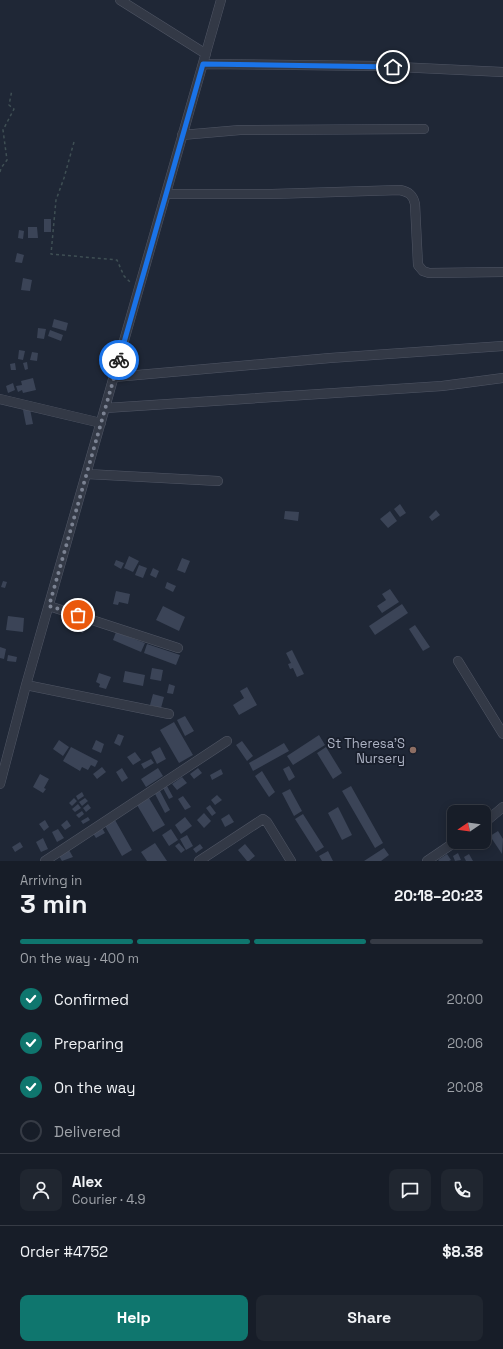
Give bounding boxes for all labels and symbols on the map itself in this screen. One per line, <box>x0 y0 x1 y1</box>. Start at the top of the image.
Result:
pin <box>376 50 410 84</box>
courier <box>99 340 139 380</box>
pin <box>61 598 95 632</box>
place label: St Theresa'S Nursery <box>327 735 405 767</box>
marker: St Theresa'S Nursery <box>408 745 418 755</box>
north arrow <box>447 805 491 849</box>

